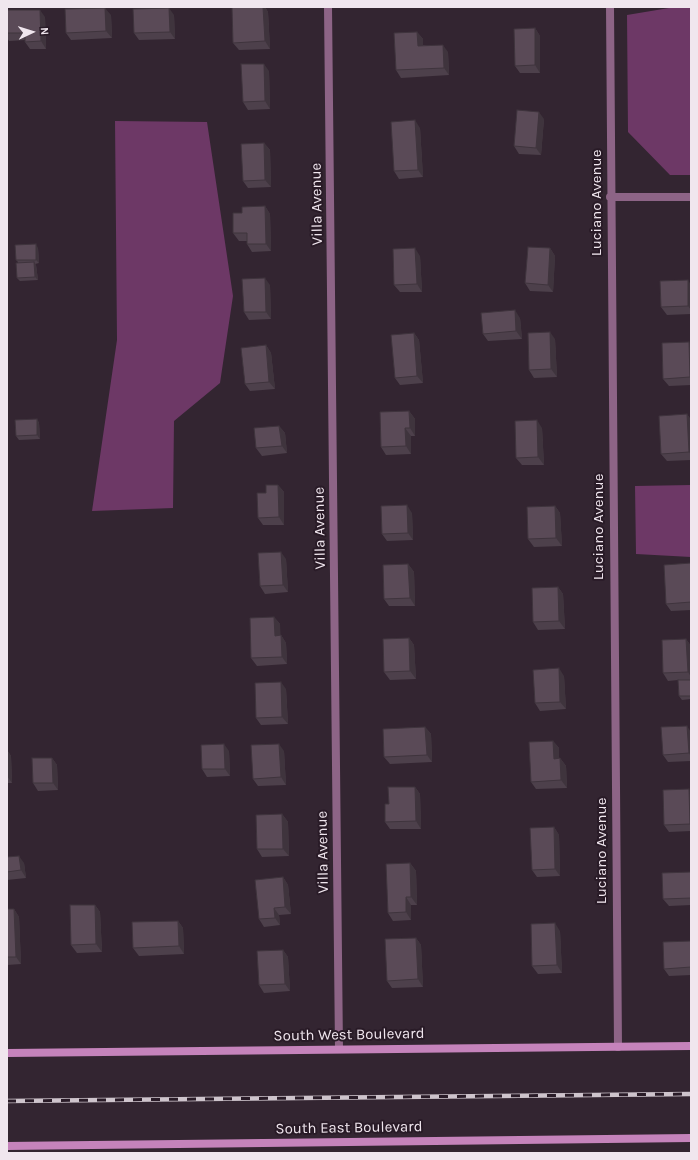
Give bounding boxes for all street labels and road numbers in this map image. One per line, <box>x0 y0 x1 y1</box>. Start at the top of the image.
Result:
street label: Luciano Avenue <box>588 150 606 256</box>
street label: Villa Avenue <box>307 163 327 245</box>
street label: Luciano Avenue <box>590 474 608 580</box>
street label: Villa Avenue <box>310 487 330 569</box>
street label: Luciano Avenue <box>593 798 611 904</box>
street label: Villa Avenue <box>313 811 333 893</box>
street label: South West Boulevard <box>273 1025 425 1045</box>
street label: South East Boulevard <box>275 1118 423 1138</box>

